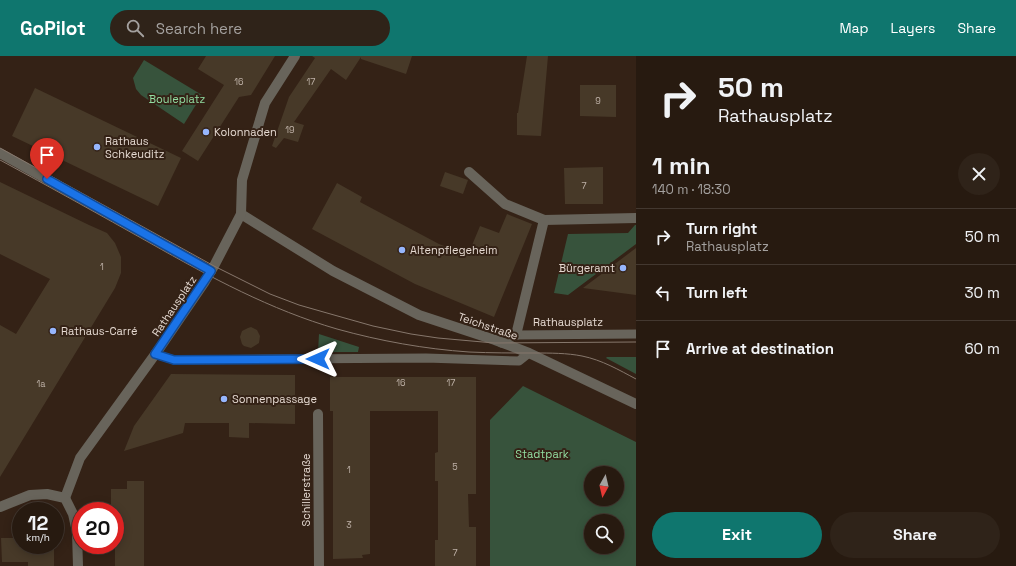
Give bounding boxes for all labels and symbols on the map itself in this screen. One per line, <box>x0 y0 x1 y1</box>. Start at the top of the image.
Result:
house number: 16 <box>234 76 244 88</box>
house number: 17 <box>307 76 315 88</box>
park label: Bouleplatz <box>149 92 206 106</box>
house number: 9 <box>595 95 601 107</box>
house number: 19 <box>285 124 295 136</box>
place label: Kolonnaden <box>214 125 277 139</box>
marker: Kolonnaden <box>201 127 211 137</box>
place label: Rathaus Schkeuditz <box>105 134 165 161</box>
pin <box>30 138 64 179</box>
marker: Rathaus Schkeuditz <box>92 142 102 152</box>
house number: 7 <box>581 180 587 192</box>
place label: Altenpflegeheim <box>410 243 497 257</box>
marker: Altenpflegeheim <box>397 245 407 255</box>
house number: 1 <box>100 261 104 273</box>
place label: Bürgeramt <box>559 261 615 275</box>
marker: Bürgeramt <box>618 263 628 273</box>
street label: Rathausplatz <box>149 273 200 339</box>
street label: Teichstraße <box>456 309 520 343</box>
street label: Rathausplatz <box>533 315 603 329</box>
place label: Rathaus-Carré <box>61 324 137 338</box>
marker: Rathaus-Carré <box>48 326 58 336</box>
position arrow <box>297 338 339 380</box>
house number: 16 <box>396 377 406 389</box>
house number: 17 <box>447 377 455 389</box>
house number: 1a <box>37 378 45 390</box>
place label: Sonnenpassage <box>232 392 317 406</box>
marker: Sonnenpassage <box>219 394 229 404</box>
park label: Stadtpark <box>515 447 569 461</box>
street label: Schillerstraße <box>299 453 313 527</box>
house number: 5 <box>452 461 458 473</box>
house number: 1 <box>347 464 351 476</box>
north arrow <box>584 466 624 506</box>
speed limit sign: 20 <box>72 502 124 554</box>
house number: 3 <box>346 519 352 531</box>
house number: 7 <box>452 547 458 559</box>

